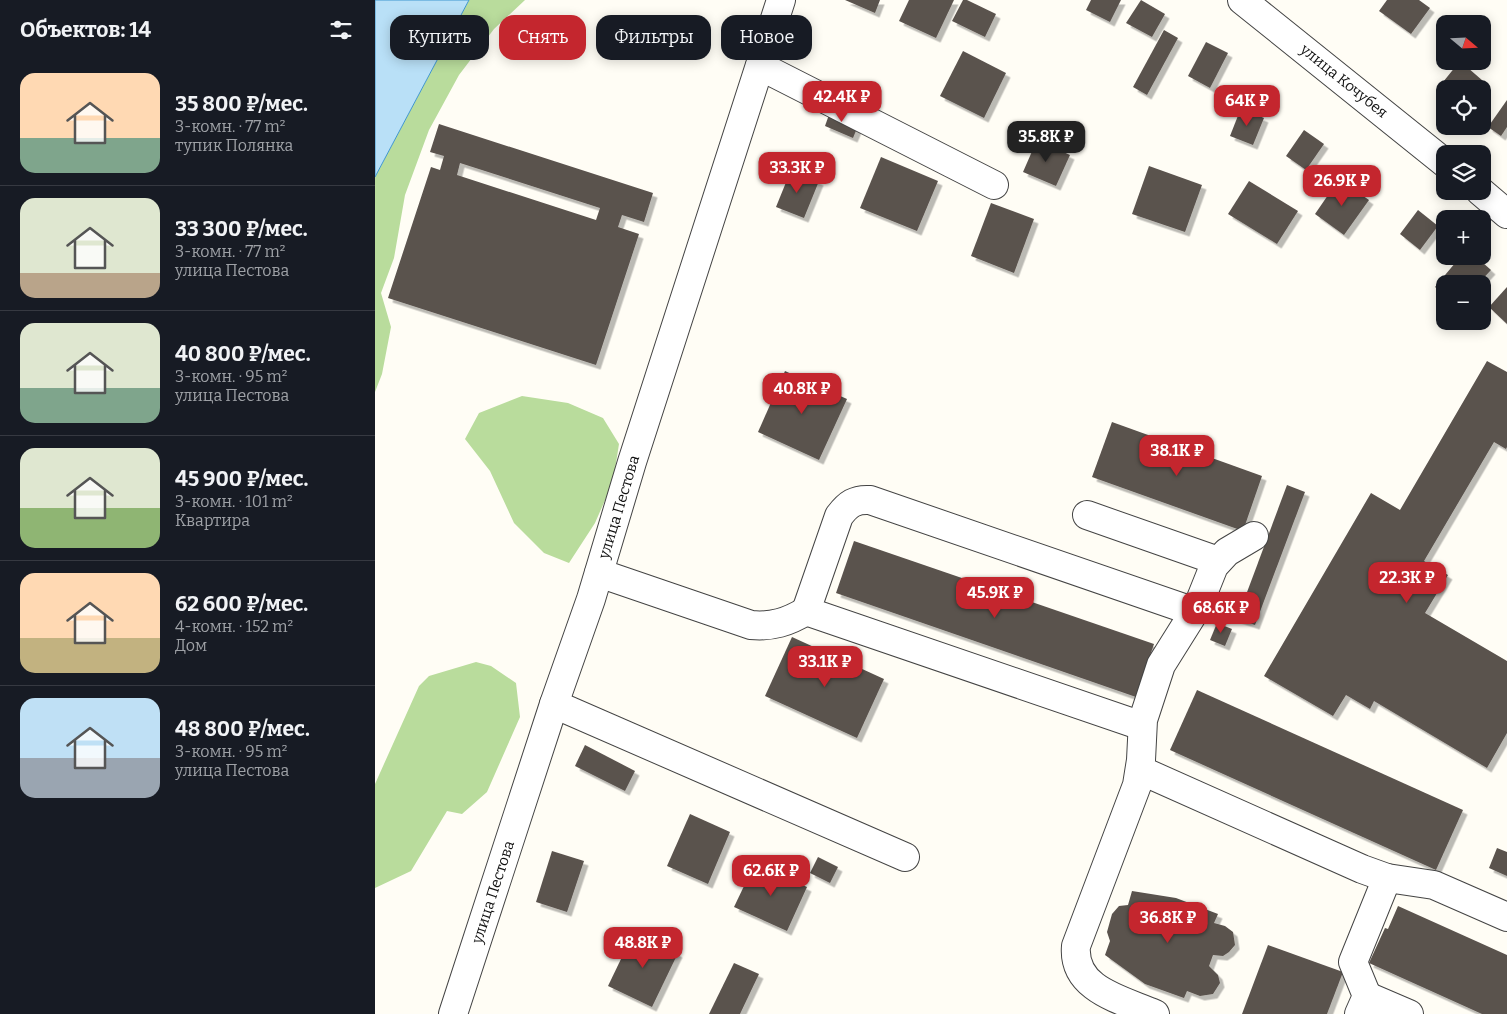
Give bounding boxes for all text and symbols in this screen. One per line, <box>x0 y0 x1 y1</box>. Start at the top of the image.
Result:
chip: Купить <box>390 15 489 60</box>
chip: Снять <box>499 15 586 60</box>
chip: Фильтры <box>596 15 711 60</box>
chip: Новое <box>721 15 812 60</box>
north arrow <box>1436 15 1491 70</box>
map controls <box>1436 15 1491 330</box>
icon: filters <box>327 16 355 44</box>
text: Объектов: 14 <box>20 17 151 43</box>
street label: улица Кочубея <box>1296 40 1391 122</box>
pin: 42.4K ₽ <box>796 80 888 123</box>
button: locate <box>1436 80 1491 135</box>
pin: 64K ₽ <box>1212 84 1282 127</box>
text: 42.4K ₽ <box>814 87 870 106</box>
text: 35 800 ₽/мес. <box>175 91 308 117</box>
text: 64K ₽ <box>1225 91 1269 110</box>
icon: home <box>60 93 120 153</box>
text: 3-комн. · 77 m² <box>175 117 286 136</box>
pin: 35.8K ₽ <box>1000 120 1092 163</box>
text: 35.8K ₽ <box>1018 127 1074 146</box>
text: тупик Полянка <box>175 136 293 155</box>
button: layers <box>1436 145 1491 200</box>
pin: 33.3K ₽ <box>751 152 843 194</box>
text: 33.3K ₽ <box>769 158 825 177</box>
pin: 26.9K ₽ <box>1296 164 1388 207</box>
text: 26.9K ₽ <box>1314 171 1370 190</box>
button: + <box>1436 210 1491 265</box>
text: 33 300 ₽/мес. <box>175 216 308 242</box>
icon: home <box>60 218 120 278</box>
text: 3-комн. · 77 m² <box>175 242 286 261</box>
text: улица Пестова <box>175 261 289 280</box>
button: − <box>1436 275 1491 330</box>
text: 40 800 ₽/мес. <box>175 341 311 367</box>
icon: home <box>60 343 120 403</box>
text: 3-комн. · 95 m² <box>175 367 287 386</box>
pin: 40.8K ₽ <box>756 372 848 415</box>
text: 40.8K ₽ <box>773 379 831 398</box>
text: улица Пестова <box>175 386 289 405</box>
pin: 38.1K ₽ <box>1131 434 1223 477</box>
text: 38.1K ₽ <box>1150 441 1204 460</box>
street label: улица Пестова <box>594 453 643 562</box>
text: 45 900 ₽/мес. <box>175 466 308 492</box>
icon: home <box>60 468 120 528</box>
text: 3-комн. · 101 m² <box>175 492 293 511</box>
text: Квартира <box>175 511 250 530</box>
pin: 22.3K ₽ <box>1361 562 1453 604</box>
text: 22.3K ₽ <box>1379 568 1435 587</box>
pin: 45.9K ₽ <box>949 576 1041 619</box>
text: 45.9K ₽ <box>967 583 1023 602</box>
text: 62 600 ₽/мес. <box>175 591 308 617</box>
pin: 68.6K ₽ <box>1175 592 1267 634</box>
icon: home <box>60 593 120 653</box>
text: 68.6K ₽ <box>1193 598 1249 617</box>
text: 4-комн. · 152 m² <box>175 617 293 636</box>
text: Дом <box>175 636 207 655</box>
pin: 33.1K ₽ <box>779 646 871 688</box>
text: 33.1K ₽ <box>799 652 851 671</box>
text: 48 800 ₽/мес. <box>175 716 310 742</box>
icon: home <box>60 718 120 778</box>
text: 3-комн. · 95 m² <box>175 742 287 761</box>
text: улица Пестова <box>175 761 289 780</box>
street label: улица Пестова <box>468 838 518 947</box>
pin: 62.6K ₽ <box>725 854 817 897</box>
text: 62.6K ₽ <box>743 861 799 880</box>
pin: 36.8K ₽ <box>1122 902 1214 944</box>
text: 36.8K ₽ <box>1140 908 1196 927</box>
pin: 48.8K ₽ <box>597 926 689 969</box>
text: 48.8K ₽ <box>615 933 671 952</box>

